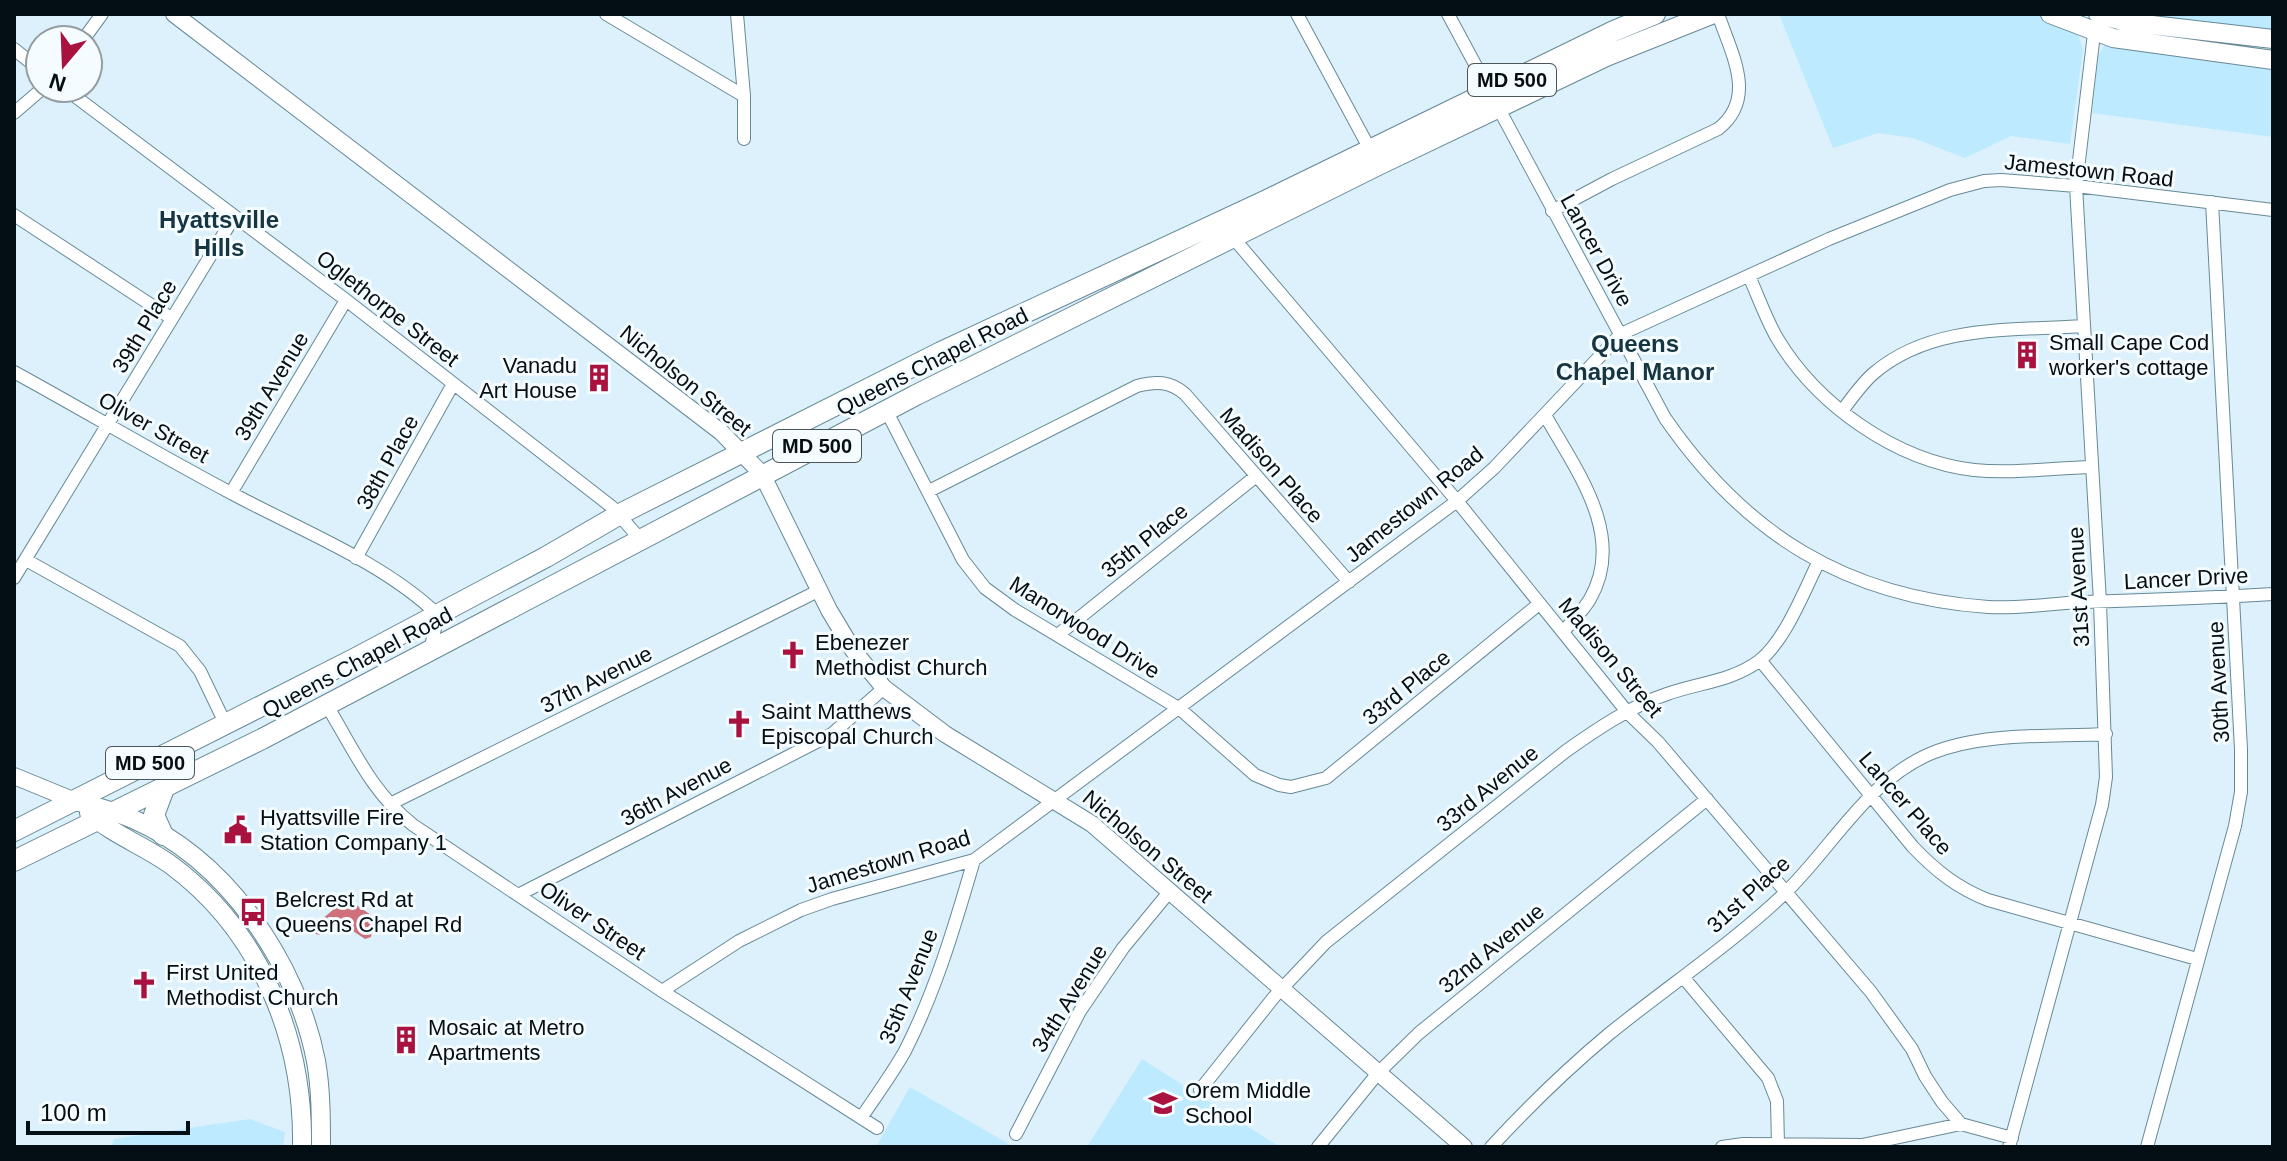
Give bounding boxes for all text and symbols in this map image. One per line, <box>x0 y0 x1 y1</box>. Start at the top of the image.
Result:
north arrow <box>24 24 104 104</box>
road number: MD 500 <box>1468 64 1556 96</box>
text: N <box>46 68 69 97</box>
street label: Jamestown Road <box>2003 149 2175 192</box>
street label: Lancer Drive <box>1555 190 1638 311</box>
district label: Hyattsville Hills <box>159 206 279 261</box>
street label: Oglethorpe Street <box>312 245 464 372</box>
street label: 39th Place <box>107 275 182 377</box>
street label: Queens Chapel Road <box>832 302 1032 421</box>
street label: Nicholson Street <box>615 320 756 441</box>
street label: 39th Avenue <box>229 328 314 445</box>
district label: Queens Chapel Manor <box>1556 330 1714 385</box>
place label: Small Cape Cod worker's cottage <box>2048 330 2209 380</box>
building icon: Small Cape Cod worker's cottage <box>2012 340 2042 370</box>
place label: Vanadu Art House <box>479 353 577 403</box>
building icon: Vanadu Art House <box>584 363 614 393</box>
street label: Oliver Street <box>94 387 213 468</box>
street label: Madison Place <box>1215 403 1328 528</box>
street label: 38th Place <box>351 411 424 514</box>
road number: MD 500 <box>773 430 861 462</box>
street label: Jamestown Road <box>1340 441 1488 568</box>
street label: 35th Place <box>1096 498 1193 583</box>
street label: 31st Avenue <box>2063 526 2094 648</box>
street label: Lancer Drive <box>2123 563 2249 594</box>
street label: Manorwood Drive <box>1005 571 1164 684</box>
street label: Madison Street <box>1553 593 1668 722</box>
street label: Queens Chapel Road <box>258 602 457 723</box>
street label: 30th Avenue <box>2203 620 2234 744</box>
place label: Ebenezer Methodist Church <box>815 630 987 680</box>
church icon: Ebenezer Methodist Church <box>778 640 808 670</box>
street label: 37th Avenue <box>536 641 656 718</box>
street label: 33rd Place <box>1358 645 1455 730</box>
place label: Saint Matthews Episcopal Church <box>761 699 933 749</box>
church icon: Saint Matthews Episcopal Church <box>724 709 754 739</box>
street label: 33rd Avenue <box>1432 740 1543 837</box>
road number: MD 500 <box>106 747 194 779</box>
street label: Lancer Place <box>1854 747 1957 860</box>
street label: 36th Avenue <box>617 752 736 831</box>
street label: Nicholson Street <box>1078 785 1218 908</box>
place label: Hyattsville Fire Station Company 1 <box>260 805 447 855</box>
public building icon: Hyattsville Fire Station Company 1 <box>223 815 253 845</box>
street label: Jamestown Road <box>803 825 973 898</box>
street label: 31st Place <box>1702 851 1795 938</box>
street label: Oliver Street <box>535 876 650 965</box>
place label: Belcrest Rd at Queens Chapel Rd <box>275 887 462 937</box>
bus stop icon: Belcrest Rd at Queens Chapel Rd <box>238 897 268 927</box>
street label: 32nd Avenue <box>1434 898 1549 998</box>
street label: 35th Avenue <box>874 925 943 1047</box>
street label: 34th Avenue <box>1027 940 1112 1057</box>
place label: First United Methodist Church <box>166 960 338 1010</box>
church icon: First United Methodist Church <box>129 970 159 1000</box>
place label: Mosaic at Metro Apartments <box>428 1015 585 1065</box>
building icon: Mosaic at Metro Apartments <box>391 1025 421 1055</box>
place label: Orem Middle School <box>1185 1078 1311 1128</box>
scale bar <box>28 1085 188 1135</box>
school or university icon: Orem Middle School <box>1148 1088 1178 1118</box>
text: 100 m <box>40 1099 107 1126</box>

